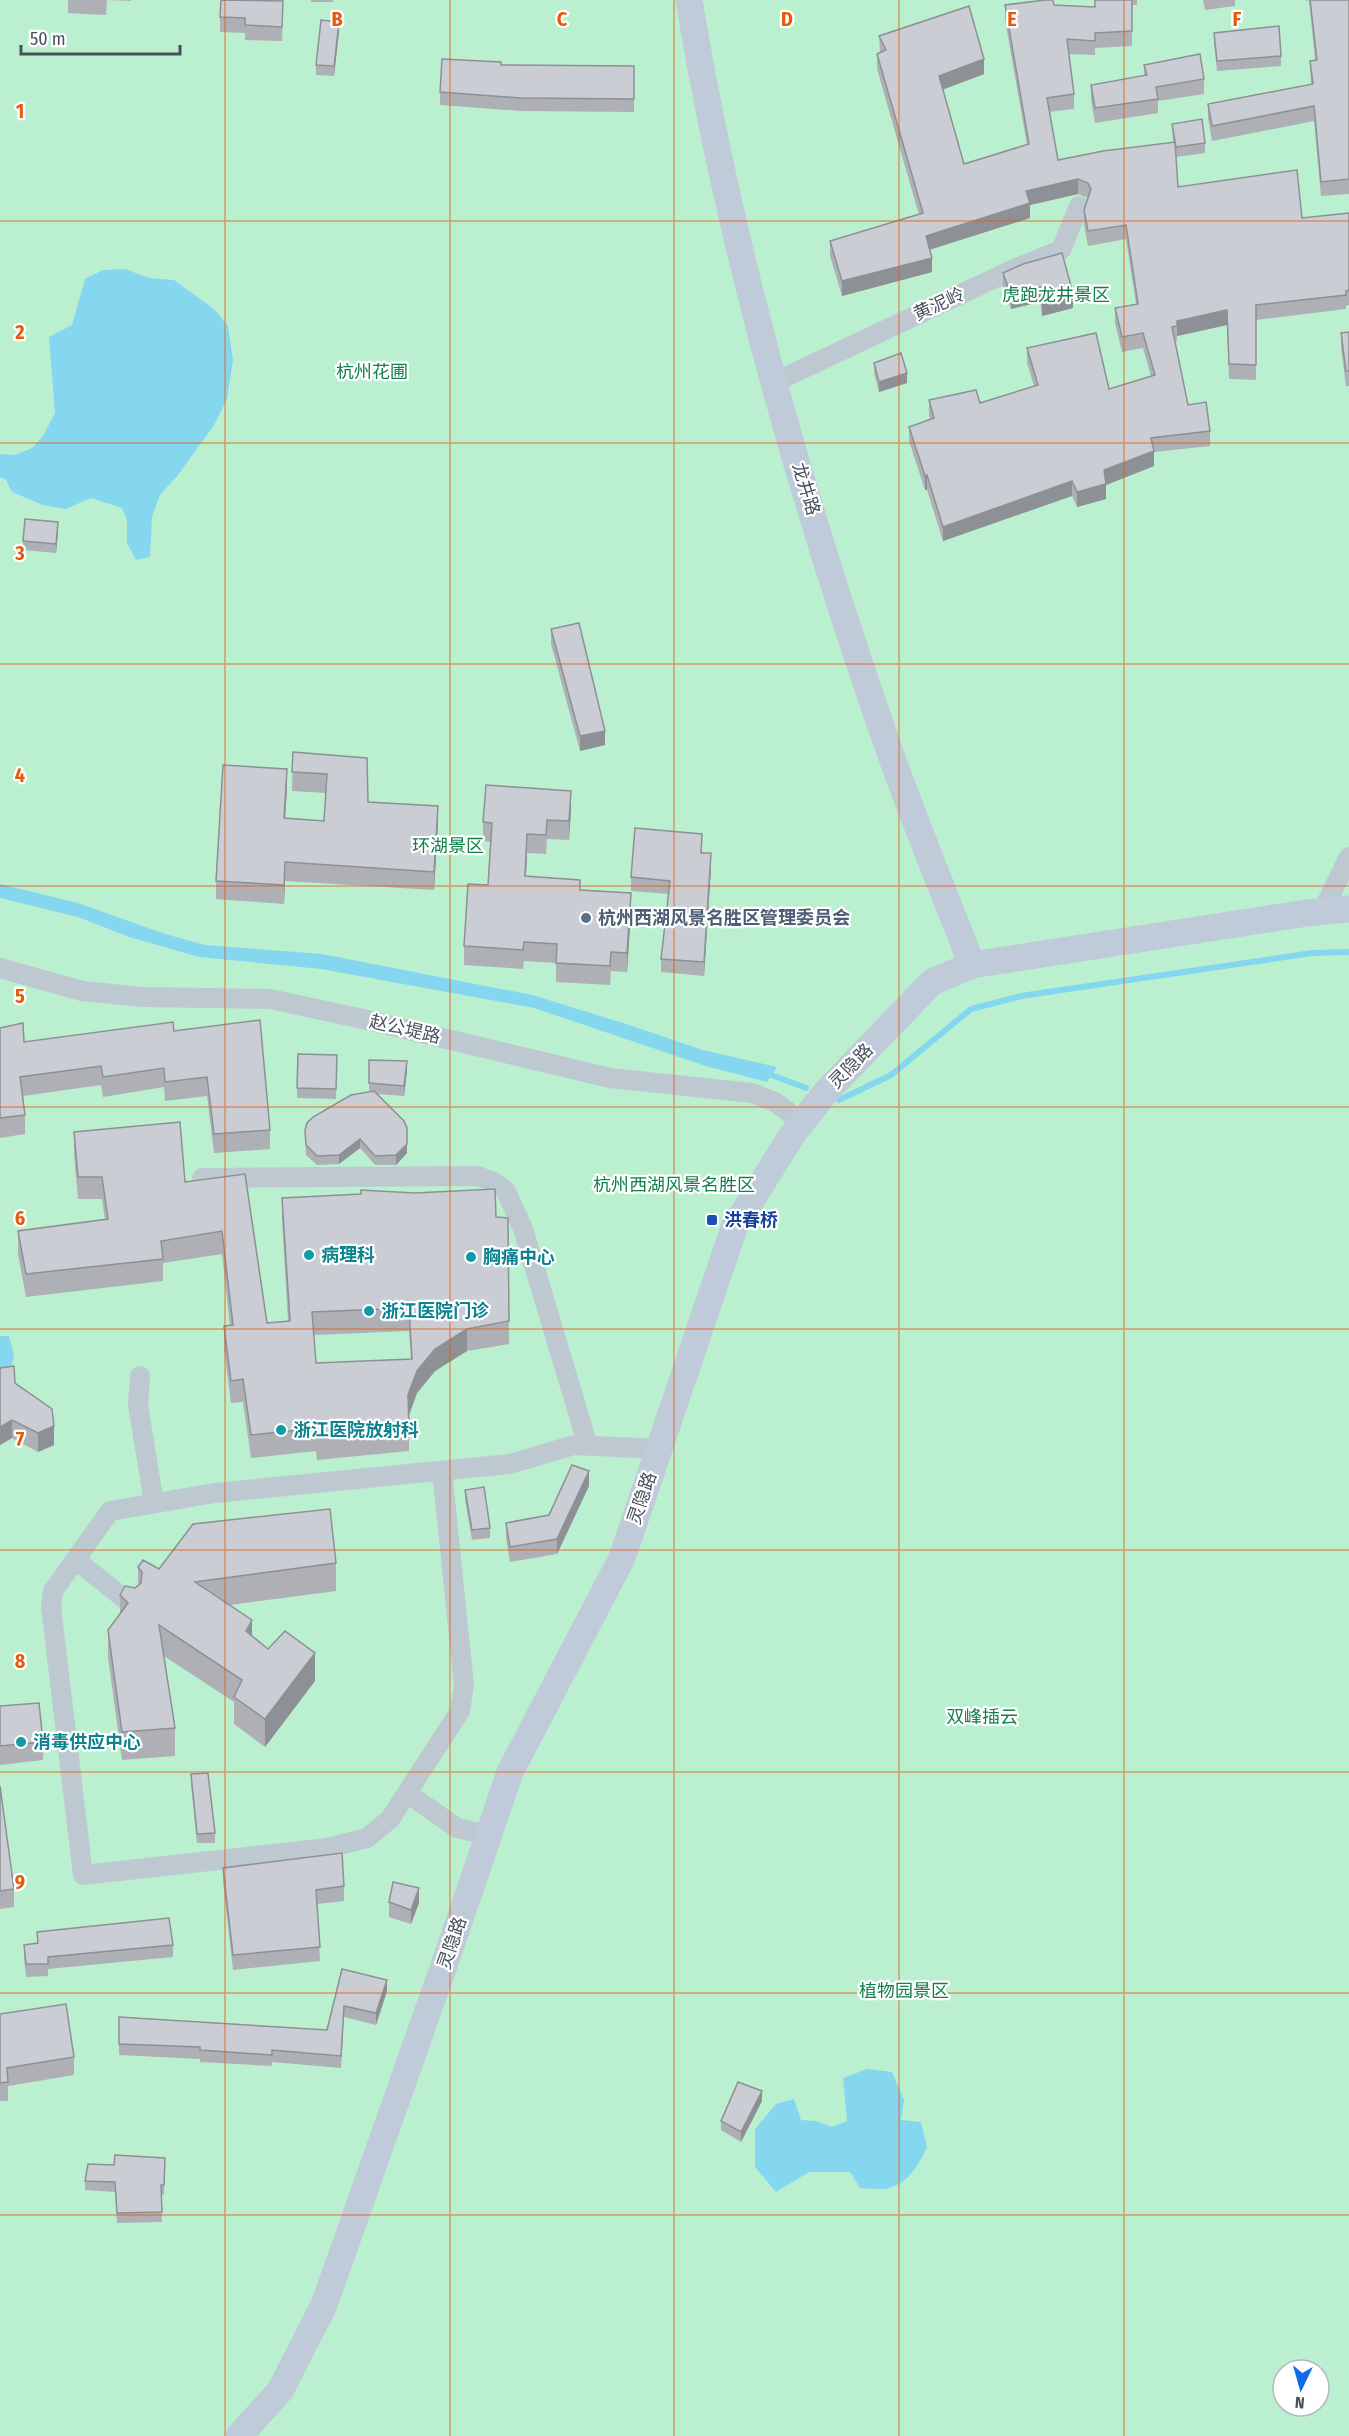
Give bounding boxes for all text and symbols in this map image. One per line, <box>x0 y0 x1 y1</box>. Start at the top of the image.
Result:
text: B <box>331 7 343 31</box>
text: C <box>557 7 568 31</box>
text: D <box>781 7 793 31</box>
text: E <box>1007 7 1017 31</box>
text: F <box>1233 7 1242 31</box>
scale bar <box>21 18 180 56</box>
text: 50 m <box>30 28 66 50</box>
text: 1 <box>16 99 24 123</box>
street label: 黄泥岭 <box>910 283 968 325</box>
park label: 虎跑龙井景区 <box>1002 284 1110 306</box>
text: 2 <box>14 320 25 344</box>
park label: 杭州花圃 <box>336 361 408 383</box>
street label: 龙井路 <box>788 460 824 518</box>
text: 3 <box>14 541 25 565</box>
text: 4 <box>15 763 25 787</box>
park label: 环湖景区 <box>412 835 484 857</box>
place label: 杭州西湖风景名胜区管理委员会 <box>598 907 850 929</box>
marker: 杭州西湖风景名胜区管理委员会 <box>579 911 593 925</box>
text: 5 <box>15 984 25 1008</box>
street label: 赵公堤路 <box>367 1010 443 1048</box>
street label: 灵隐路 <box>824 1039 878 1093</box>
park label: 杭州西湖风景名胜区 <box>593 1174 755 1196</box>
text: 6 <box>15 1206 25 1230</box>
place label: 洪春桥 <box>724 1209 778 1231</box>
marker: 洪春桥 <box>705 1213 719 1227</box>
place label: 病理科 <box>321 1244 375 1266</box>
place label: 胸痛中心 <box>483 1246 555 1268</box>
marker: 病理科 <box>302 1248 316 1262</box>
marker: 胸痛中心 <box>464 1250 478 1264</box>
place label: 浙江医院门诊 <box>381 1300 489 1322</box>
marker: 浙江医院门诊 <box>362 1304 376 1318</box>
place label: 浙江医院放射科 <box>293 1419 419 1441</box>
marker: 浙江医院放射科 <box>274 1423 288 1437</box>
text: 7 <box>16 1427 25 1451</box>
street label: 灵隐路 <box>623 1469 661 1527</box>
text: 8 <box>15 1649 26 1673</box>
park label: 双峰插云 <box>946 1706 1018 1728</box>
place label: 消毒供应中心 <box>33 1731 141 1753</box>
marker: 消毒供应中心 <box>14 1735 28 1749</box>
text: 9 <box>15 1870 25 1894</box>
street label: 灵隐路 <box>433 1914 471 1972</box>
park label: 植物园景区 <box>859 1980 949 2002</box>
north arrow <box>1271 2358 1331 2418</box>
text: N <box>1294 2393 1305 2412</box>

